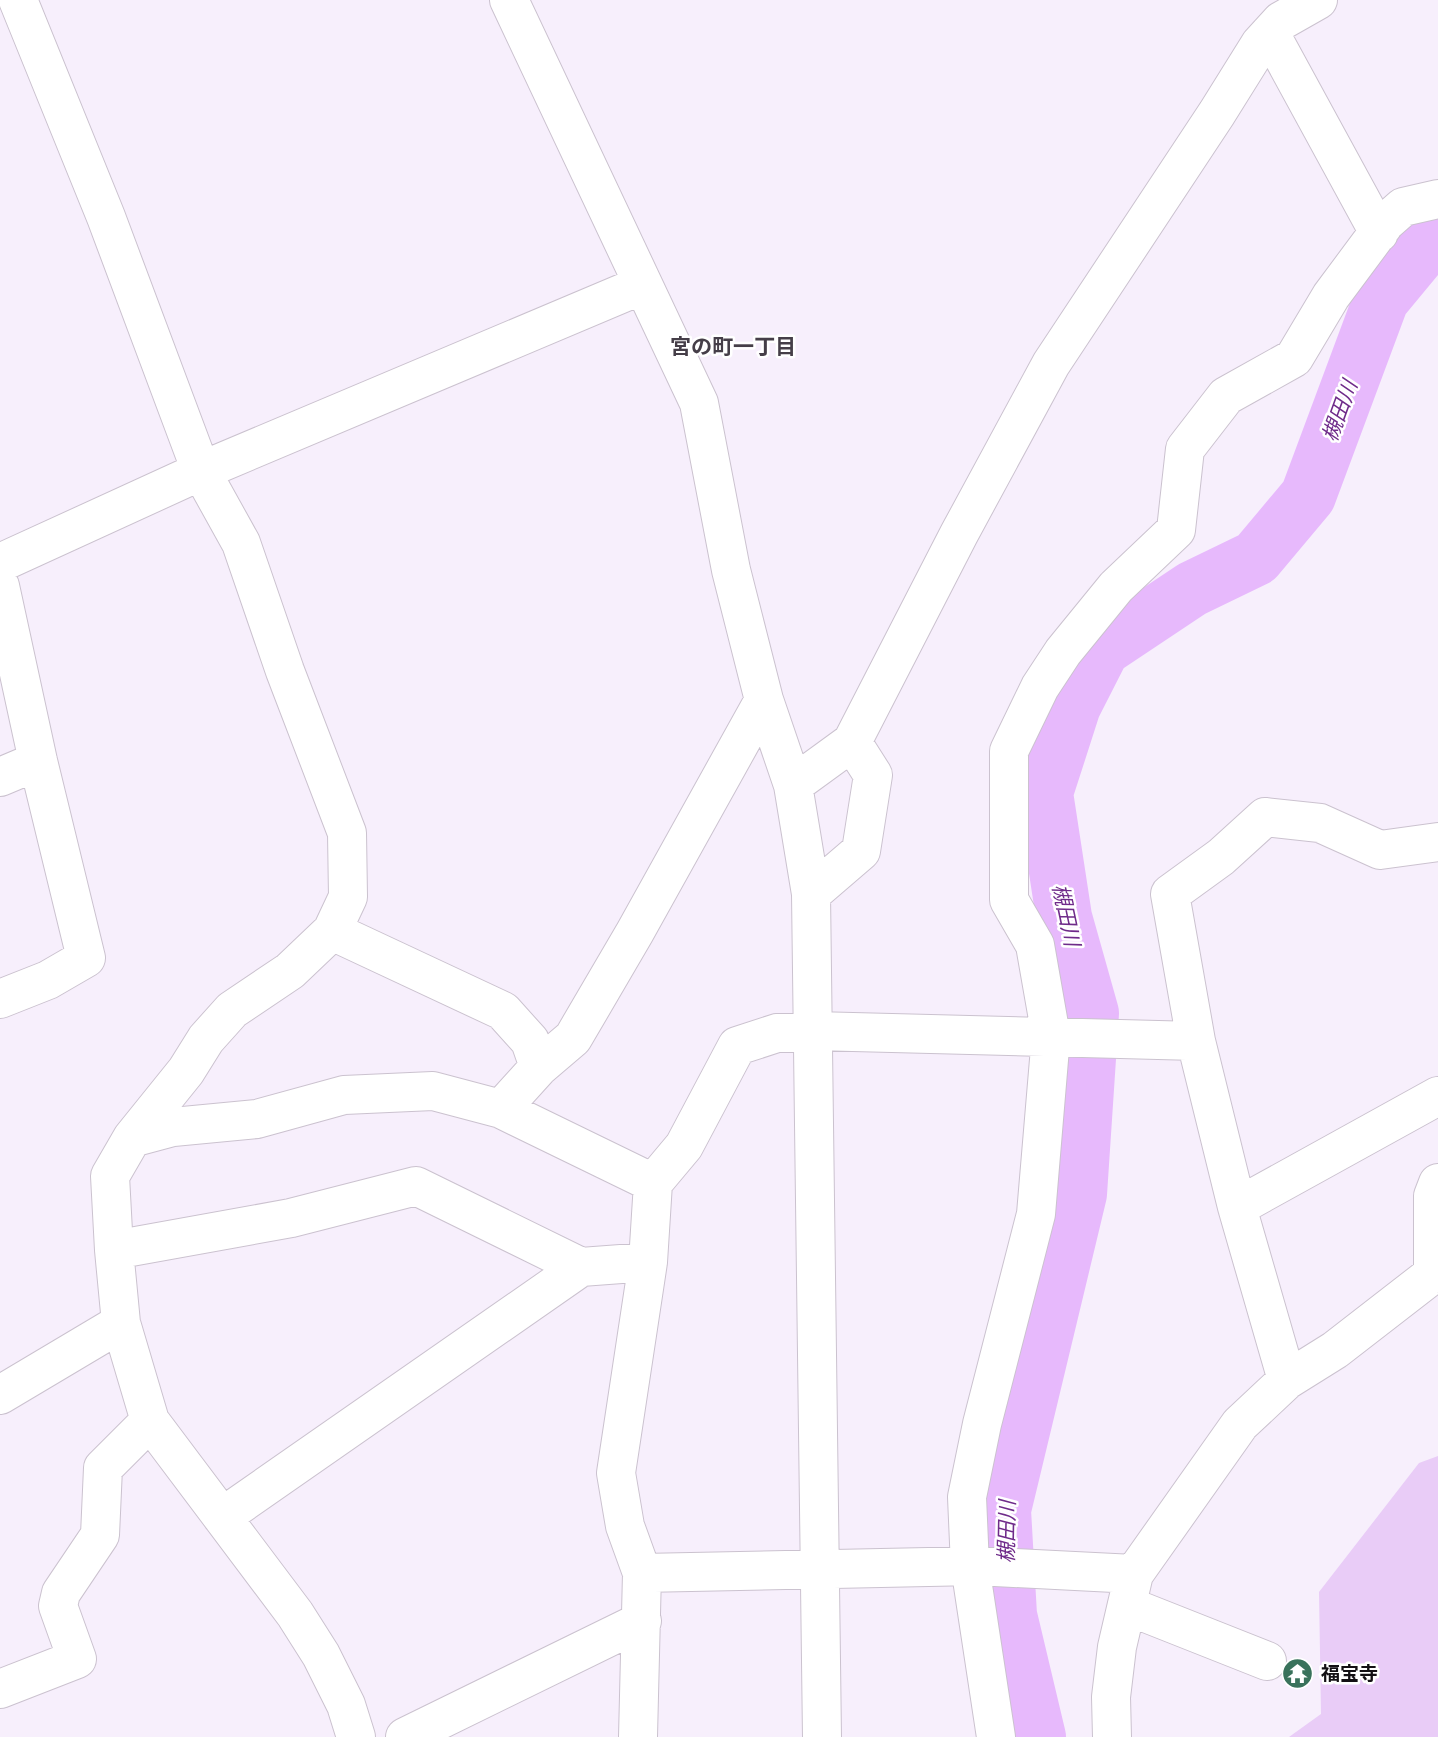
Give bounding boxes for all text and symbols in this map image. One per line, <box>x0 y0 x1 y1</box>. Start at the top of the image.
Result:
district label: 宮の町一丁目 <box>670 334 796 359</box>
water label: 槻田川 <box>1317 375 1363 445</box>
water label: 槻田川 <box>1048 881 1086 950</box>
water label: 槻田川 <box>993 1498 1020 1564</box>
temple icon: 福宝寺 <box>1281 1656 1315 1690</box>
place label: 福宝寺 <box>1321 1662 1378 1685</box>

